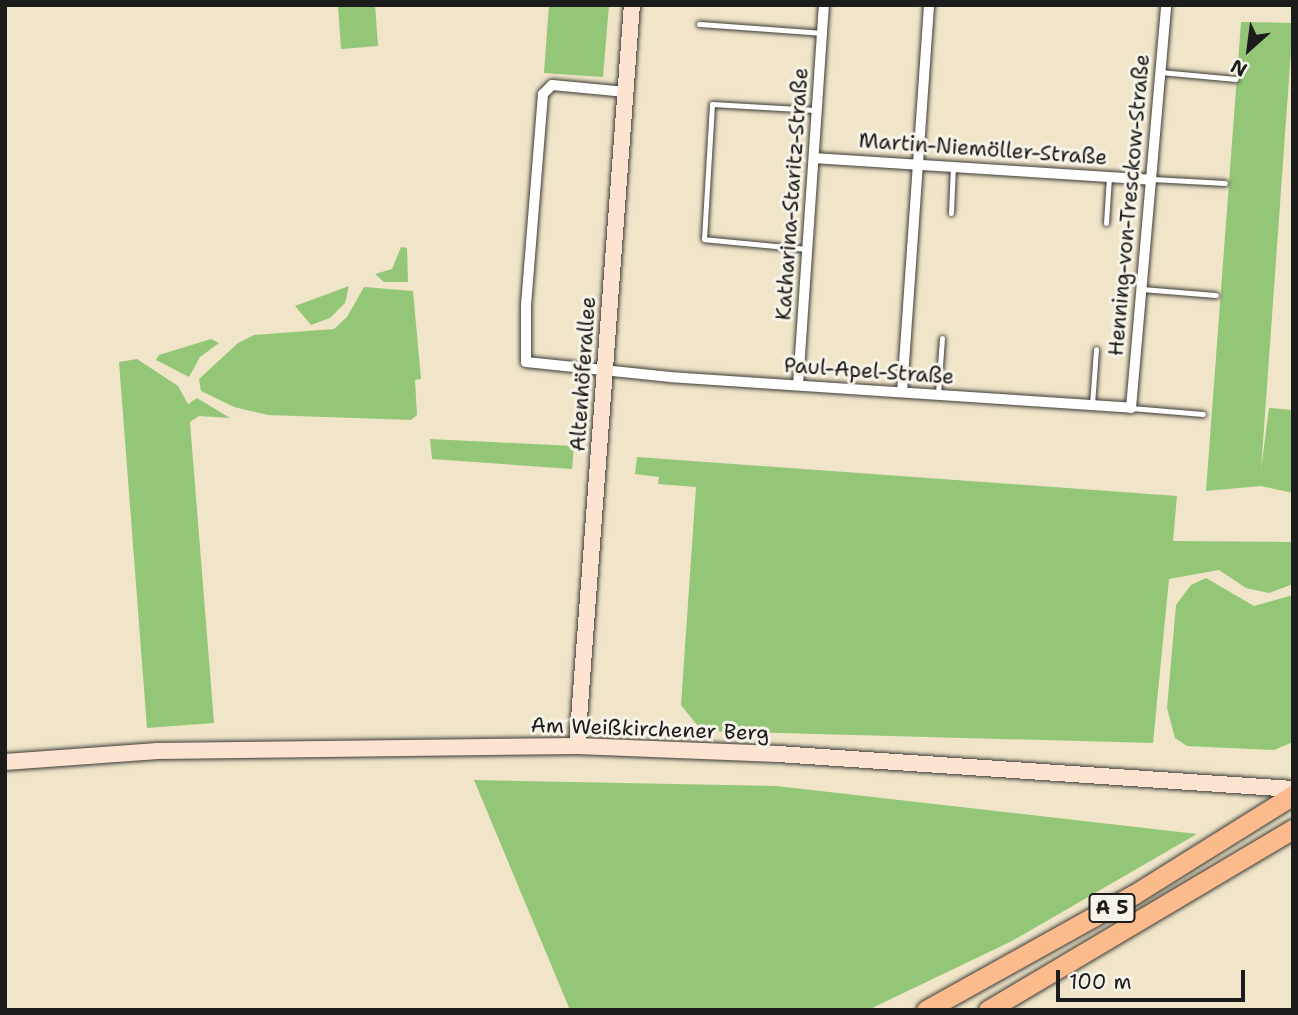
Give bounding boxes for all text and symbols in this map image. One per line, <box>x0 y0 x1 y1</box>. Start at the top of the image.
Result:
north arrow <box>1214 14 1284 84</box>
street label: Henning-von-Tresckow-Straße <box>1103 53 1155 357</box>
text: N <box>1226 53 1251 83</box>
street label: Katharina-Staritz-Straße <box>771 67 813 321</box>
street label: Martin-Niemöller-Straße <box>858 128 1108 170</box>
street label: Altenhöferallee <box>565 296 601 452</box>
street label: Paul-Apel-Straße <box>783 352 955 390</box>
street label: Am Weißkirchener Berg <box>530 712 770 746</box>
road number: A 5 <box>1088 893 1136 924</box>
scale bar <box>1060 956 1249 1000</box>
text: 100 m <box>1069 968 1132 996</box>

